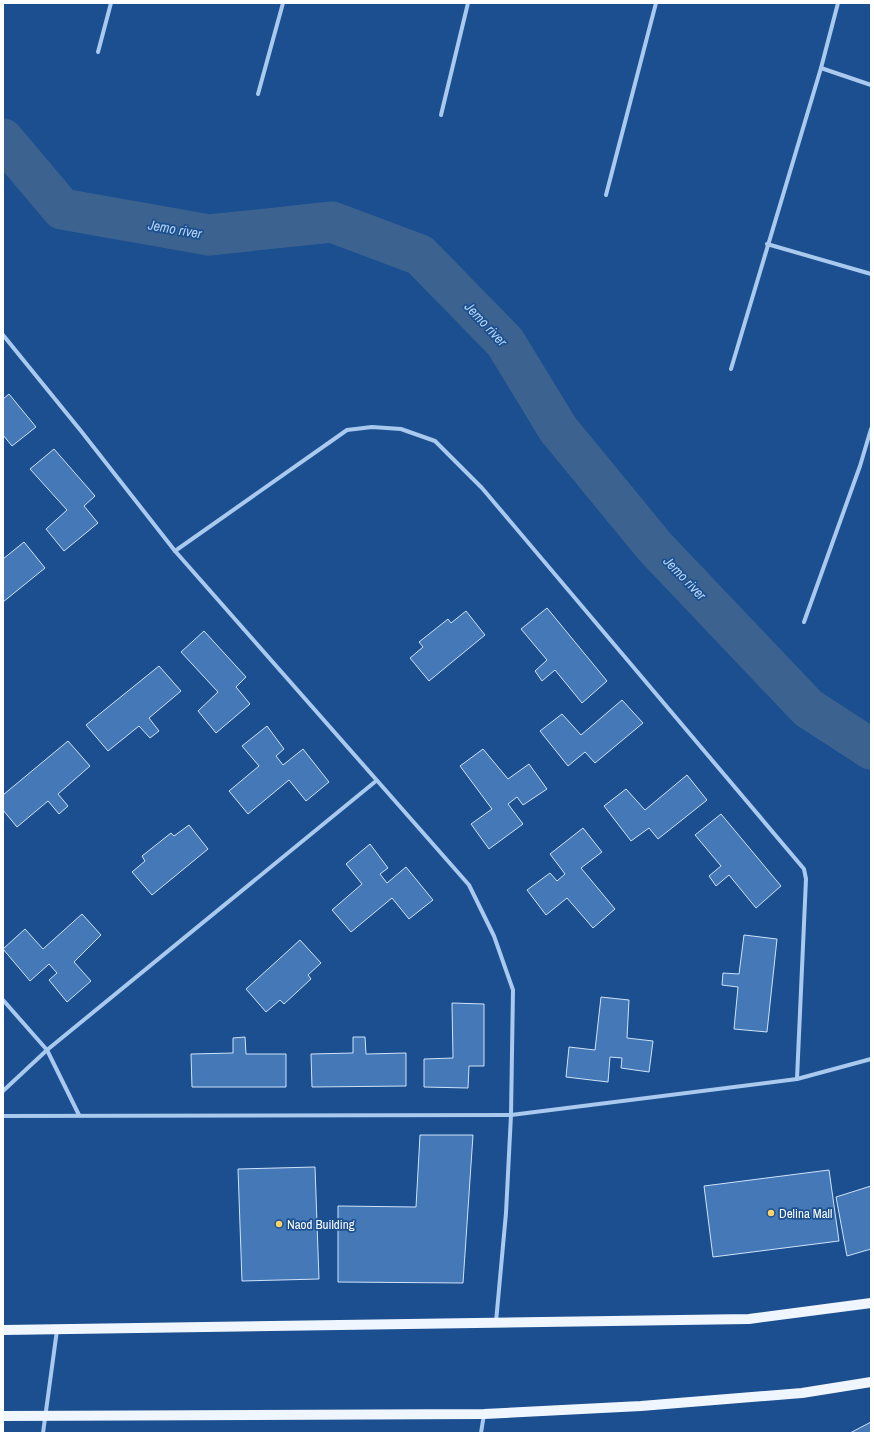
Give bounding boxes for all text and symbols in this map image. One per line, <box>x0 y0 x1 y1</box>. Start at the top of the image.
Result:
water label: Jemo river <box>146 215 204 243</box>
water label: Jemo river <box>460 297 512 351</box>
water label: Jemo river <box>659 552 711 605</box>
place label: Delina Mall <box>779 1205 832 1222</box>
marker: Delina Mall <box>766 1208 776 1218</box>
place label: Naod Building <box>287 1216 355 1233</box>
marker: Naod Building <box>274 1219 284 1229</box>

